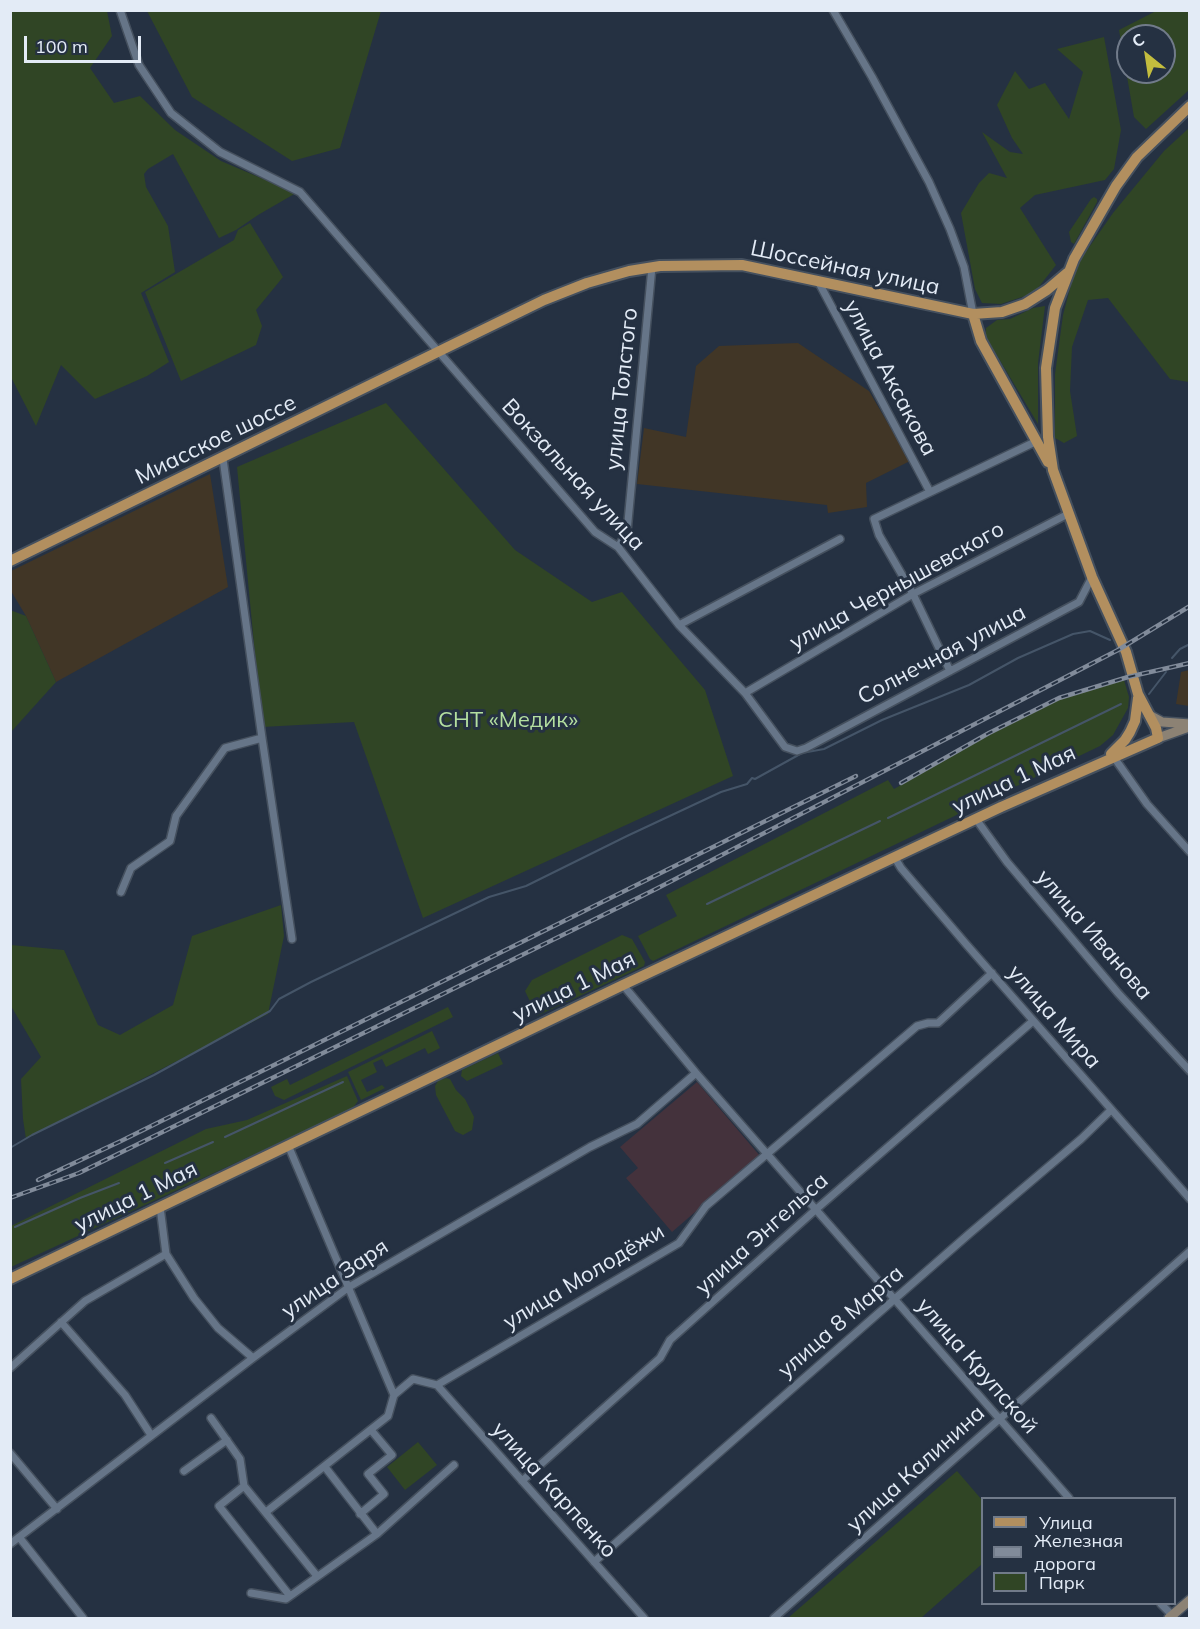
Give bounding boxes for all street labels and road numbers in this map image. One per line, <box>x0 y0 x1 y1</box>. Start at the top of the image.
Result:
street label: Шоссейная улица <box>748 235 942 301</box>
street label: улица Аксакова <box>838 296 942 460</box>
street label: улица Толстого <box>600 306 644 472</box>
street label: Миасское шоссе <box>131 390 301 490</box>
street label: Вокзальная улица <box>496 394 650 556</box>
street label: улица Чернышевского <box>785 516 1009 656</box>
street label: Солнечная улица <box>853 600 1031 710</box>
street label: улица 1 Мая <box>948 740 1080 820</box>
street label: улица Иванова <box>1030 865 1158 1005</box>
street label: улица 1 Мая <box>508 946 640 1028</box>
street label: улица Мира <box>1002 960 1106 1074</box>
street label: улица 1 Мая <box>70 1156 202 1238</box>
street label: улица Энгельса <box>690 1167 834 1301</box>
street label: улица Молодёжи <box>499 1218 669 1336</box>
street label: улица Заря <box>277 1234 393 1324</box>
street label: улица 8 Марта <box>773 1260 909 1384</box>
street label: улица Крупской <box>911 1293 1043 1439</box>
street label: улица Калинина <box>842 1400 990 1538</box>
street label: улица Карпенко <box>486 1416 622 1564</box>

